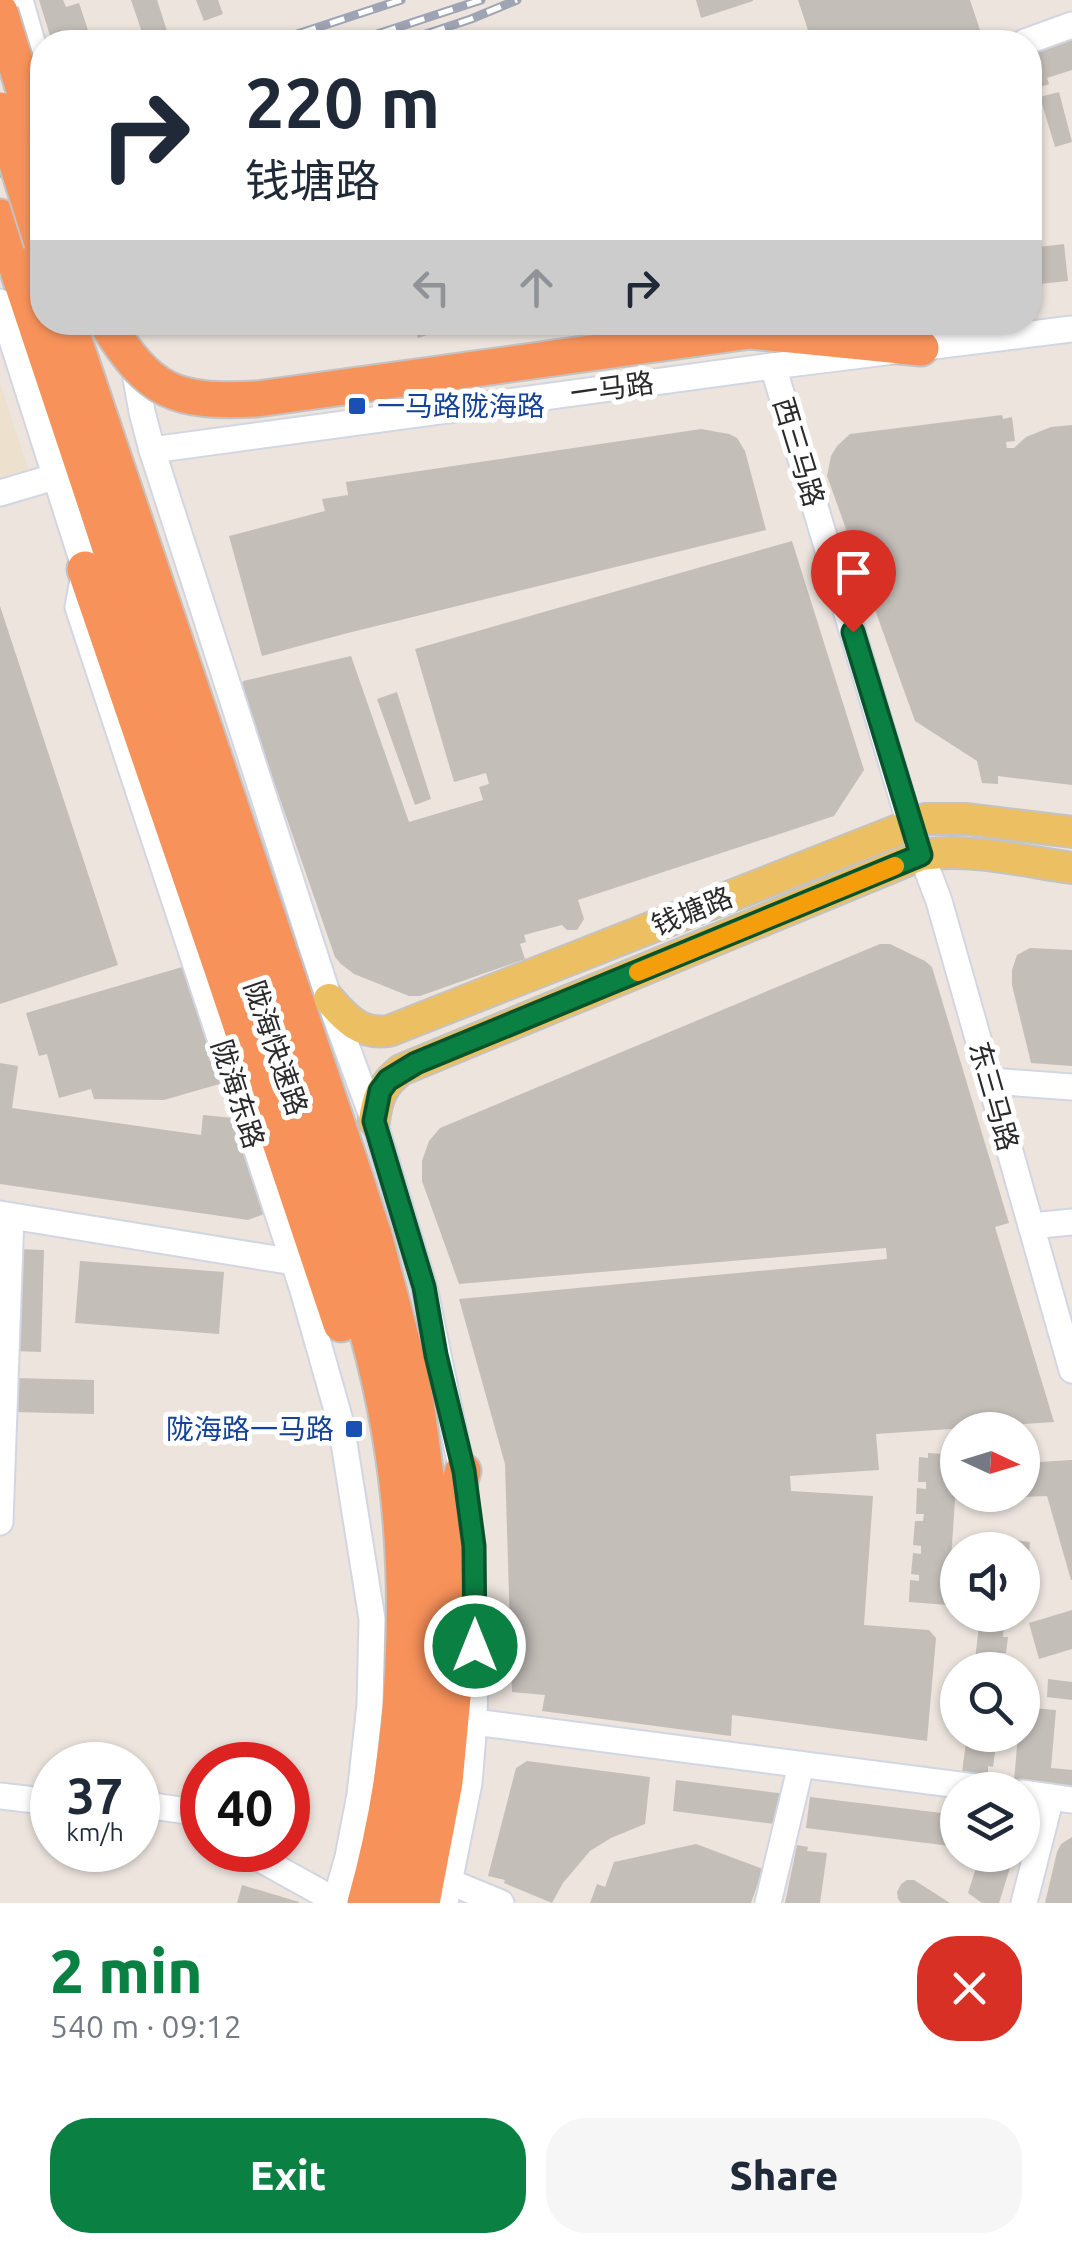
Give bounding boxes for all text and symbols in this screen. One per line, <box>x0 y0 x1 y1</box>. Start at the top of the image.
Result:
text: 220 m <box>245 63 440 141</box>
icon: right <box>80 70 210 200</box>
text: 钱塘路 <box>245 155 380 206</box>
icon: left <box>404 260 459 315</box>
icon: ahead <box>509 260 564 315</box>
icon: right <box>614 260 669 315</box>
street label: 一马路 <box>568 366 656 409</box>
place label: 一马路陇海路 <box>377 390 545 421</box>
street label: 西三马路 <box>768 394 831 510</box>
marker: 一马路陇海路 <box>346 395 368 417</box>
pin <box>811 530 896 633</box>
icon: arrive <box>826 545 881 600</box>
street label: 钱塘路 <box>647 880 737 941</box>
street label: 陇海快速路 <box>239 977 314 1119</box>
street label: 陇海东路 <box>206 1036 271 1152</box>
street label: 东三马路 <box>964 1038 1025 1154</box>
north arrow <box>940 1412 1040 1512</box>
map controls <box>940 1412 1040 1872</box>
place label: 陇海路一马路 <box>166 1413 334 1444</box>
marker: 陇海路一马路 <box>343 1418 365 1440</box>
button: sound <box>940 1532 1040 1632</box>
position arrow <box>423 1594 527 1698</box>
button: search <box>940 1652 1040 1752</box>
speed limit sign: 40 <box>180 1742 310 1872</box>
text: 37 <box>67 1767 123 1823</box>
button: layers <box>940 1772 1040 1872</box>
text: km/h <box>66 1818 124 1846</box>
button: close <box>917 1936 1022 2041</box>
text: 2 min <box>50 1937 203 2004</box>
text: 540 m · 09:12 <box>50 2008 242 2044</box>
button: Exit <box>50 2118 526 2233</box>
button: Share <box>546 2118 1022 2233</box>

